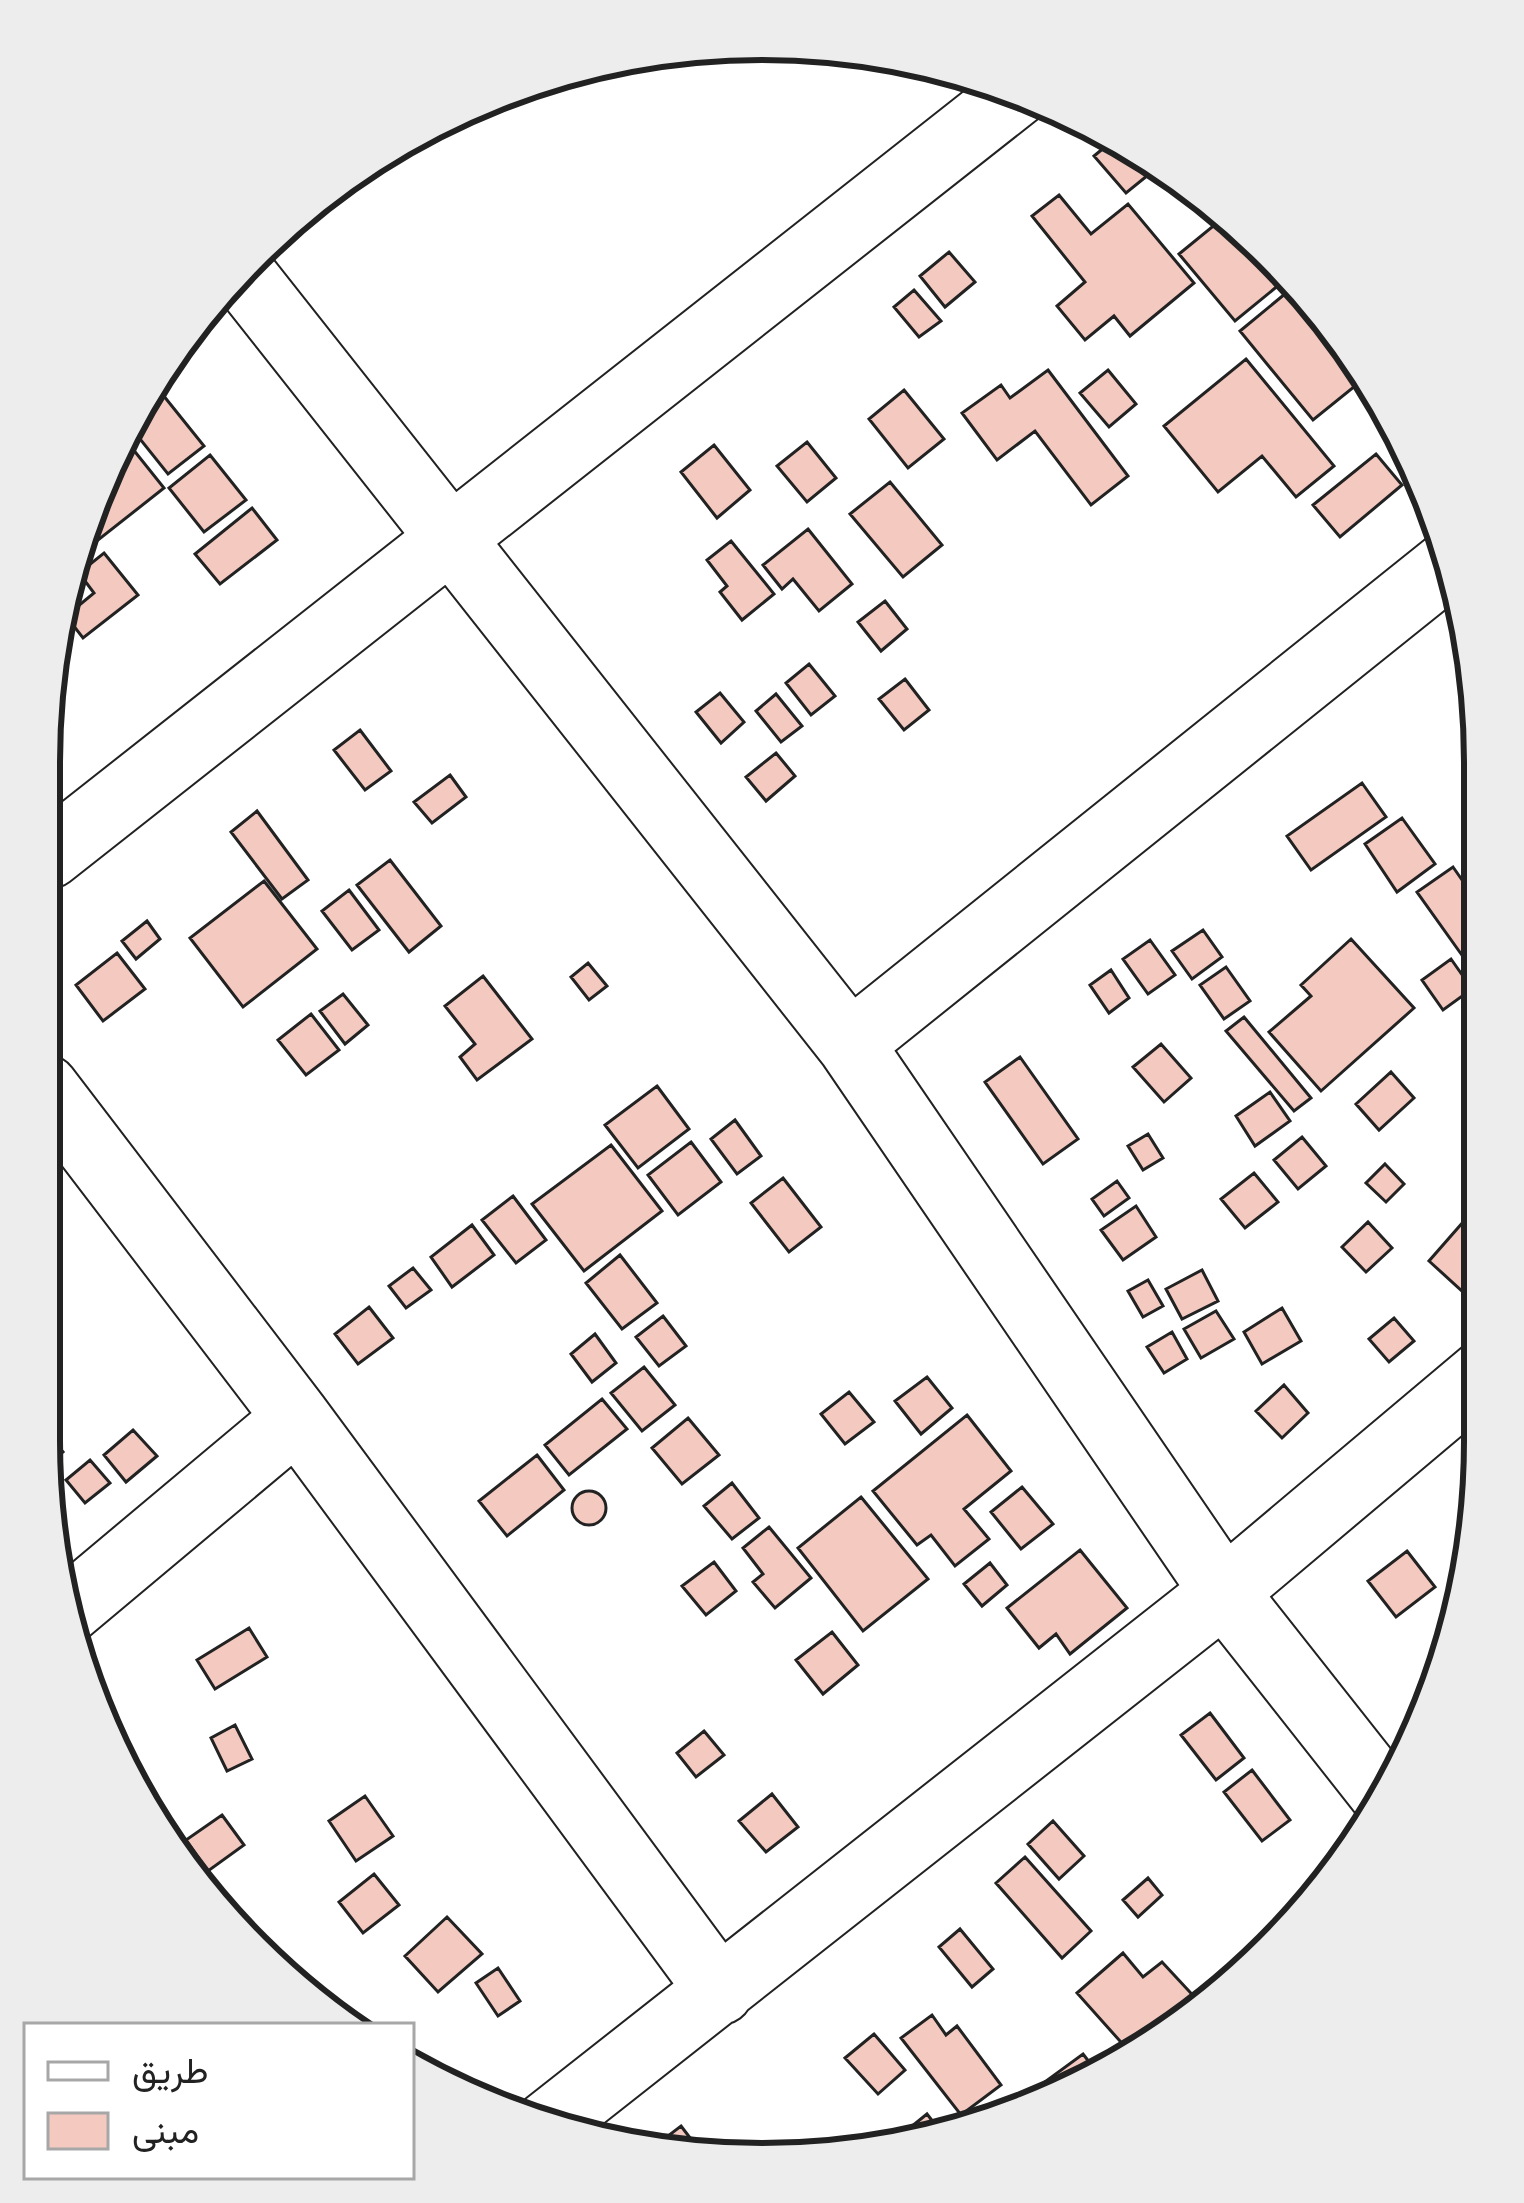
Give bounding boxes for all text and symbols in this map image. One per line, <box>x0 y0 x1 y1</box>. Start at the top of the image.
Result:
legend <box>24 2023 414 2179</box>
text: طريق <box>132 2045 208 2094</box>
text: مبنى <box>132 2105 199 2154</box>

